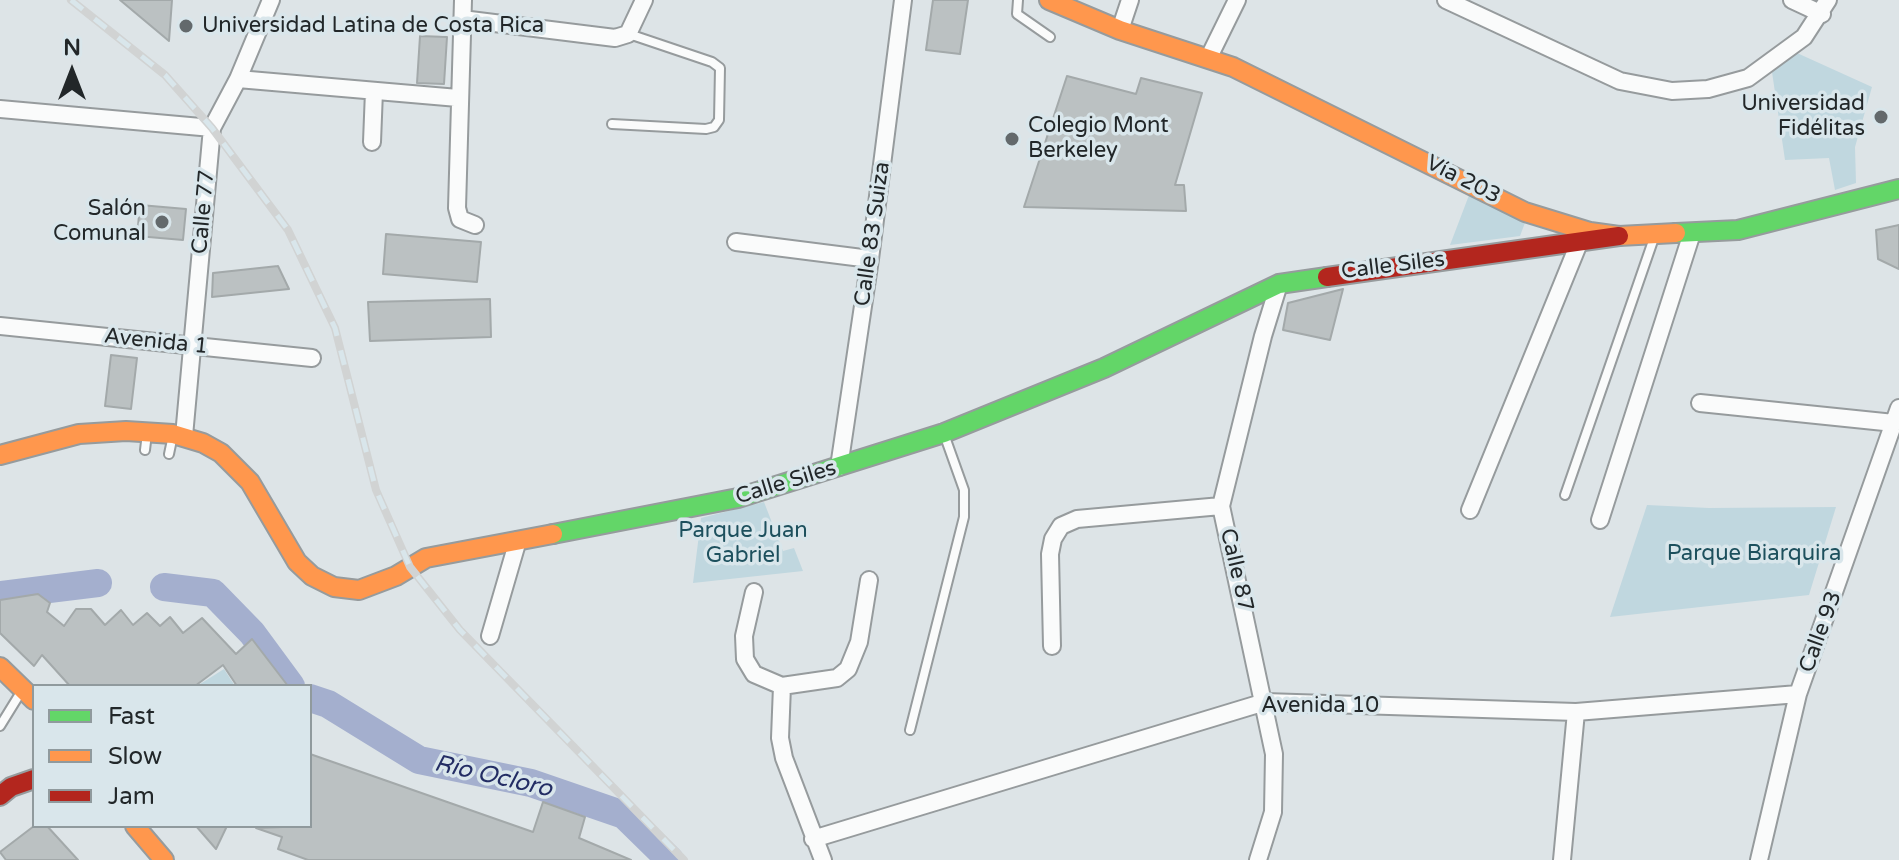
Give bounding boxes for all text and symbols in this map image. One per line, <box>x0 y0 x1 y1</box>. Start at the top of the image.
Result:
place label: Universidad Latina de Costa Rica <box>202 13 544 39</box>
marker: Universidad Latina de Costa Rica <box>177 17 195 35</box>
north arrow <box>32 32 112 112</box>
text: N <box>63 35 81 61</box>
place label: Universidad Fidélitas <box>1741 91 1865 142</box>
marker: Universidad Fidélitas <box>1872 108 1890 126</box>
place label: Colegio Mont Berkeley <box>1028 113 1169 164</box>
marker: Colegio Mont Berkeley <box>1003 130 1021 148</box>
street label: Vía 203 <box>1421 150 1505 210</box>
street label: Calle 83 Suiza <box>850 160 896 308</box>
street label: Calle 77 <box>187 169 221 255</box>
place label: Salón Comunal <box>53 196 146 248</box>
marker: Salón Comunal <box>153 213 171 231</box>
street label: Calle Siles <box>1340 247 1446 285</box>
street label: Avenida 1 <box>103 323 209 361</box>
street label: Calle Siles <box>732 455 840 511</box>
park label: Parque Juan Gabriel <box>678 518 808 570</box>
street label: Calle 87 <box>1214 526 1258 614</box>
park label: Parque Biarquira <box>1667 541 1841 567</box>
street label: Calle 93 <box>1794 588 1848 676</box>
legend <box>32 684 312 828</box>
street label: Avenida 10 <box>1261 693 1379 719</box>
text: Fast <box>108 702 155 731</box>
text: Slow <box>108 742 162 771</box>
water label: Río Ocloro <box>431 750 555 804</box>
text: Jam <box>108 782 155 811</box>

